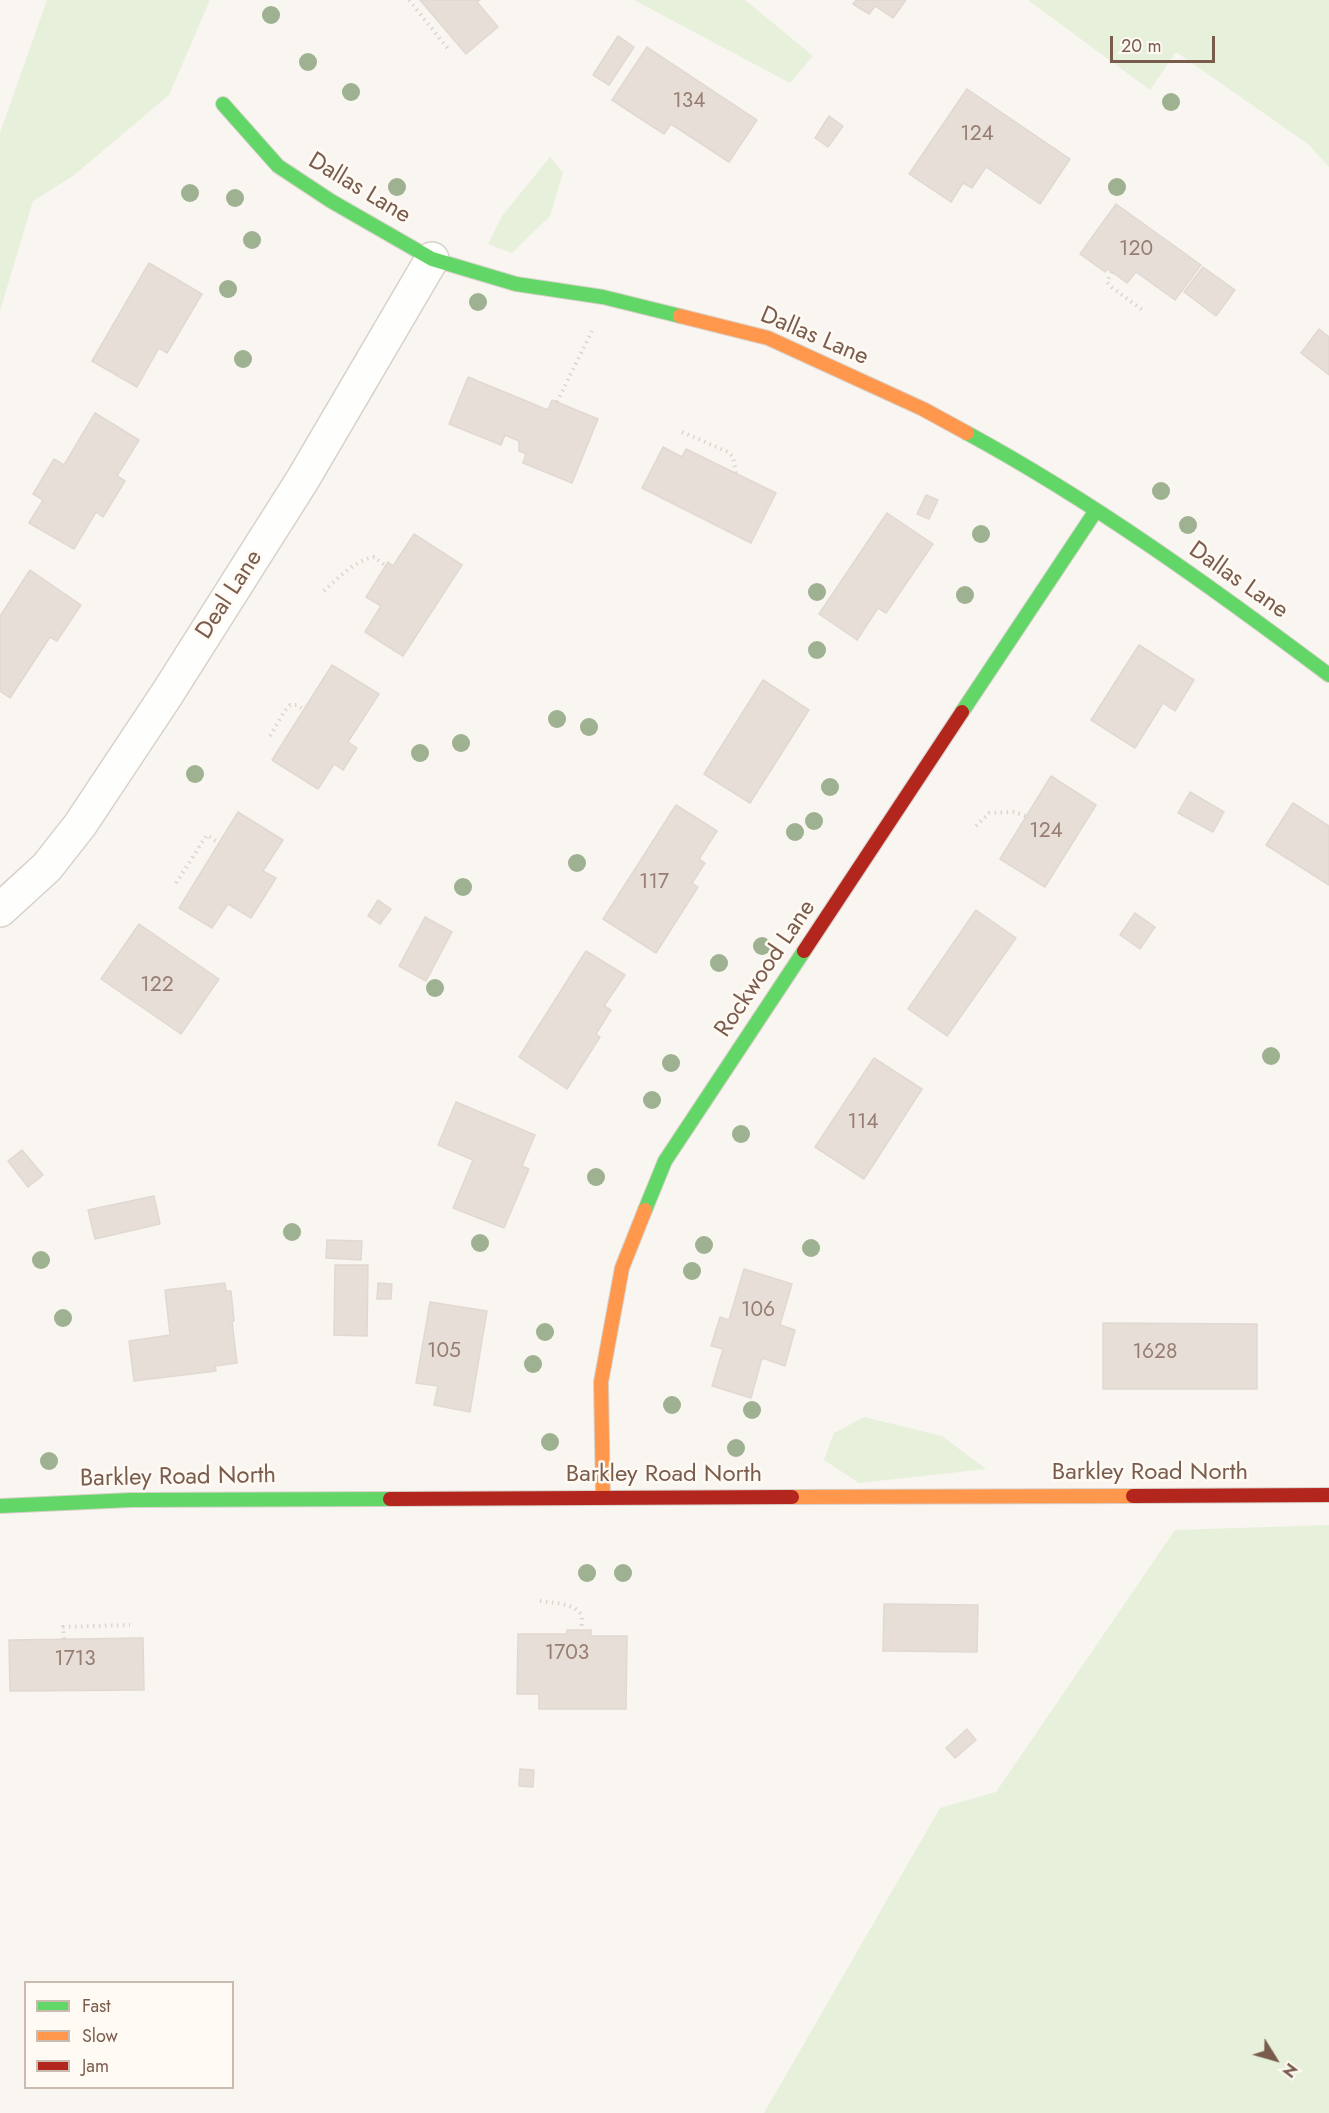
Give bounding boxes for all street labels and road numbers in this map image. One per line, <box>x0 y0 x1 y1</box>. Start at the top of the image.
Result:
street label: Dallas Lane <box>302 147 416 231</box>
street label: Dallas Lane <box>756 301 872 373</box>
street label: Dallas Lane <box>1183 536 1293 626</box>
street label: Deal Lane <box>191 545 269 645</box>
street label: Rockwood Lane <box>710 895 822 1043</box>
street label: Barkley Road North <box>1052 1459 1248 1487</box>
street label: Barkley Road North <box>566 1461 762 1489</box>
street label: Barkley Road North <box>80 1462 276 1494</box>

